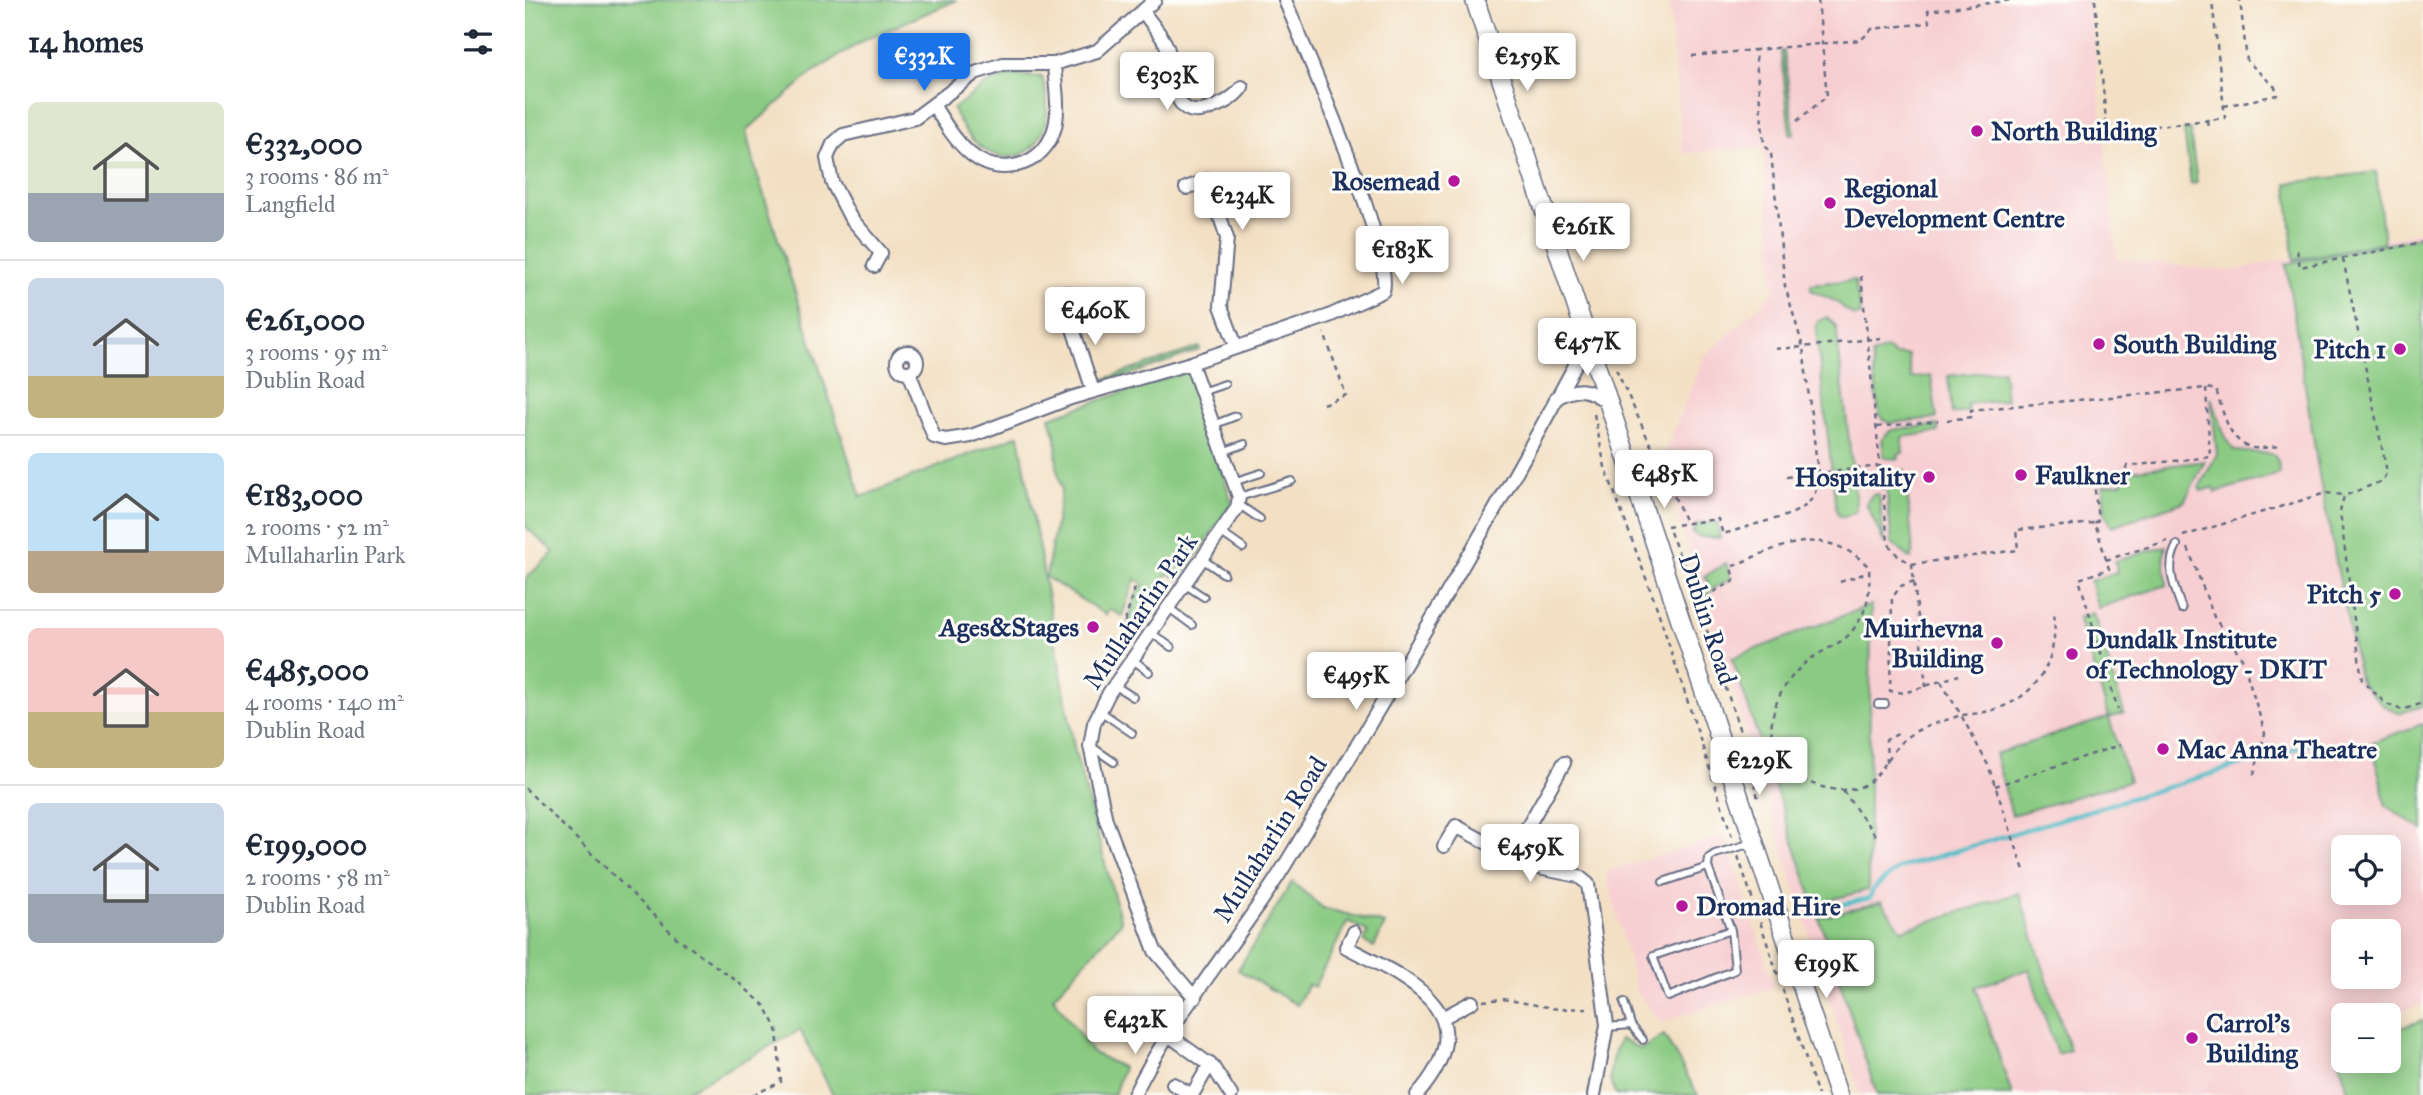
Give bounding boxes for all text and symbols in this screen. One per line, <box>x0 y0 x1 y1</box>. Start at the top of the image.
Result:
icon: filters <box>459 23 497 61</box>
text: 14 homes <box>28 24 143 60</box>
pin: €332K <box>875 34 973 93</box>
pin: €259K <box>1478 34 1576 93</box>
text: €332K <box>894 42 954 70</box>
text: €259K <box>1495 42 1559 70</box>
pin: €303K <box>1118 52 1216 112</box>
text: €303K <box>1136 61 1198 89</box>
place label: North Building <box>1991 115 2157 148</box>
marker: North Building <box>1969 123 1985 139</box>
text: €332,000 <box>245 126 363 162</box>
icon: home <box>84 130 168 214</box>
text: 3 rooms · 86 m² <box>245 162 389 190</box>
place label: Rosemead <box>1332 165 1441 197</box>
place label: Regional Development Centre <box>1844 172 2065 234</box>
pin: €234K <box>1193 173 1291 232</box>
marker: Rosemead <box>1446 173 1462 189</box>
text: €234K <box>1210 181 1274 209</box>
text: Langfield <box>245 190 335 218</box>
marker: Regional Development Centre <box>1822 195 1838 211</box>
pin: €261K <box>1534 204 1632 263</box>
text: €261K <box>1552 212 1614 240</box>
pin: €183K <box>1353 226 1451 286</box>
text: €183K <box>1372 235 1432 263</box>
pin: €460K <box>1046 288 1144 347</box>
text: €460K <box>1061 296 1129 324</box>
text: €261,000 <box>245 302 365 338</box>
icon: home <box>84 306 168 390</box>
pin: €457K <box>1538 318 1636 378</box>
text: €457K <box>1554 327 1620 355</box>
place label: South Building <box>2113 328 2277 361</box>
place label: Pitch 1 <box>2314 333 2386 365</box>
marker: South Building <box>2091 336 2107 352</box>
text: 3 rooms · 95 m² <box>245 338 388 366</box>
marker: Pitch 1 <box>2392 341 2408 357</box>
text: Dublin Road <box>245 366 365 394</box>
pin: €485K <box>1615 450 1713 510</box>
text: €485K <box>1631 459 1697 487</box>
place label: Faulkner <box>2035 459 2131 491</box>
place label: Hospitality <box>1794 461 1917 493</box>
marker: Faulkner <box>2013 467 2029 483</box>
marker: Hospitality <box>1921 469 1937 485</box>
text: €183,000 <box>245 477 363 513</box>
icon: home <box>84 481 168 565</box>
text: 2 rooms · 52 m² <box>245 513 389 541</box>
street label: Mullaharlin Park <box>1076 526 1204 695</box>
text: Mullaharlin Park <box>245 541 405 569</box>
street label: Dublin Road <box>1672 549 1744 689</box>
place label: Pitch 5 <box>2307 578 2382 610</box>
marker: Pitch 5 <box>2387 586 2403 602</box>
place label: Ages&Stages <box>937 611 1080 644</box>
place label: Muirhevna Building <box>1863 612 1984 675</box>
marker: Ages&Stages <box>1085 619 1101 635</box>
place label: Dundalk Institute of Technology - DKIT <box>2086 623 2327 686</box>
marker: Muirhevna Building <box>1989 635 2005 651</box>
marker: Dundalk Institute of Technology - DKIT <box>2064 646 2080 662</box>
text: €485,000 <box>245 652 369 688</box>
pin: €495K <box>1307 652 1405 712</box>
icon: home <box>84 656 168 740</box>
text: €495K <box>1323 661 1389 689</box>
text: 4 rooms · 140 m² <box>245 688 404 716</box>
text: Dublin Road <box>245 716 365 744</box>
place label: Mac Anna Theatre <box>2177 733 2377 765</box>
pin: €229K <box>1710 738 1808 797</box>
marker: Mac Anna Theatre <box>2155 741 2171 757</box>
text: €229K <box>1726 746 1792 774</box>
street label: Mullaharlin Road <box>1206 750 1334 928</box>
pin: €459K <box>1481 824 1579 884</box>
text: €199,000 <box>245 827 367 863</box>
icon: home <box>84 831 168 915</box>
text: €459K <box>1497 833 1563 861</box>
map controls <box>2331 835 2401 1073</box>
button: locate <box>2331 835 2401 905</box>
text: 2 rooms · 58 m² <box>245 863 390 891</box>
place label: Dromad Hire <box>1696 890 1841 922</box>
text: Dublin Road <box>245 891 365 919</box>
marker: Dromad Hire <box>1674 898 1690 914</box>
button: + <box>2331 919 2401 989</box>
pin: €199K <box>1777 940 1875 1000</box>
text: €199K <box>1794 949 1858 977</box>
pin: €432K <box>1086 996 1184 1056</box>
button: − <box>2331 1003 2401 1073</box>
text: €432K <box>1103 1005 1167 1033</box>
place label: Carrol's Building <box>2206 1007 2298 1070</box>
marker: Carrol's Building <box>2184 1030 2200 1046</box>

